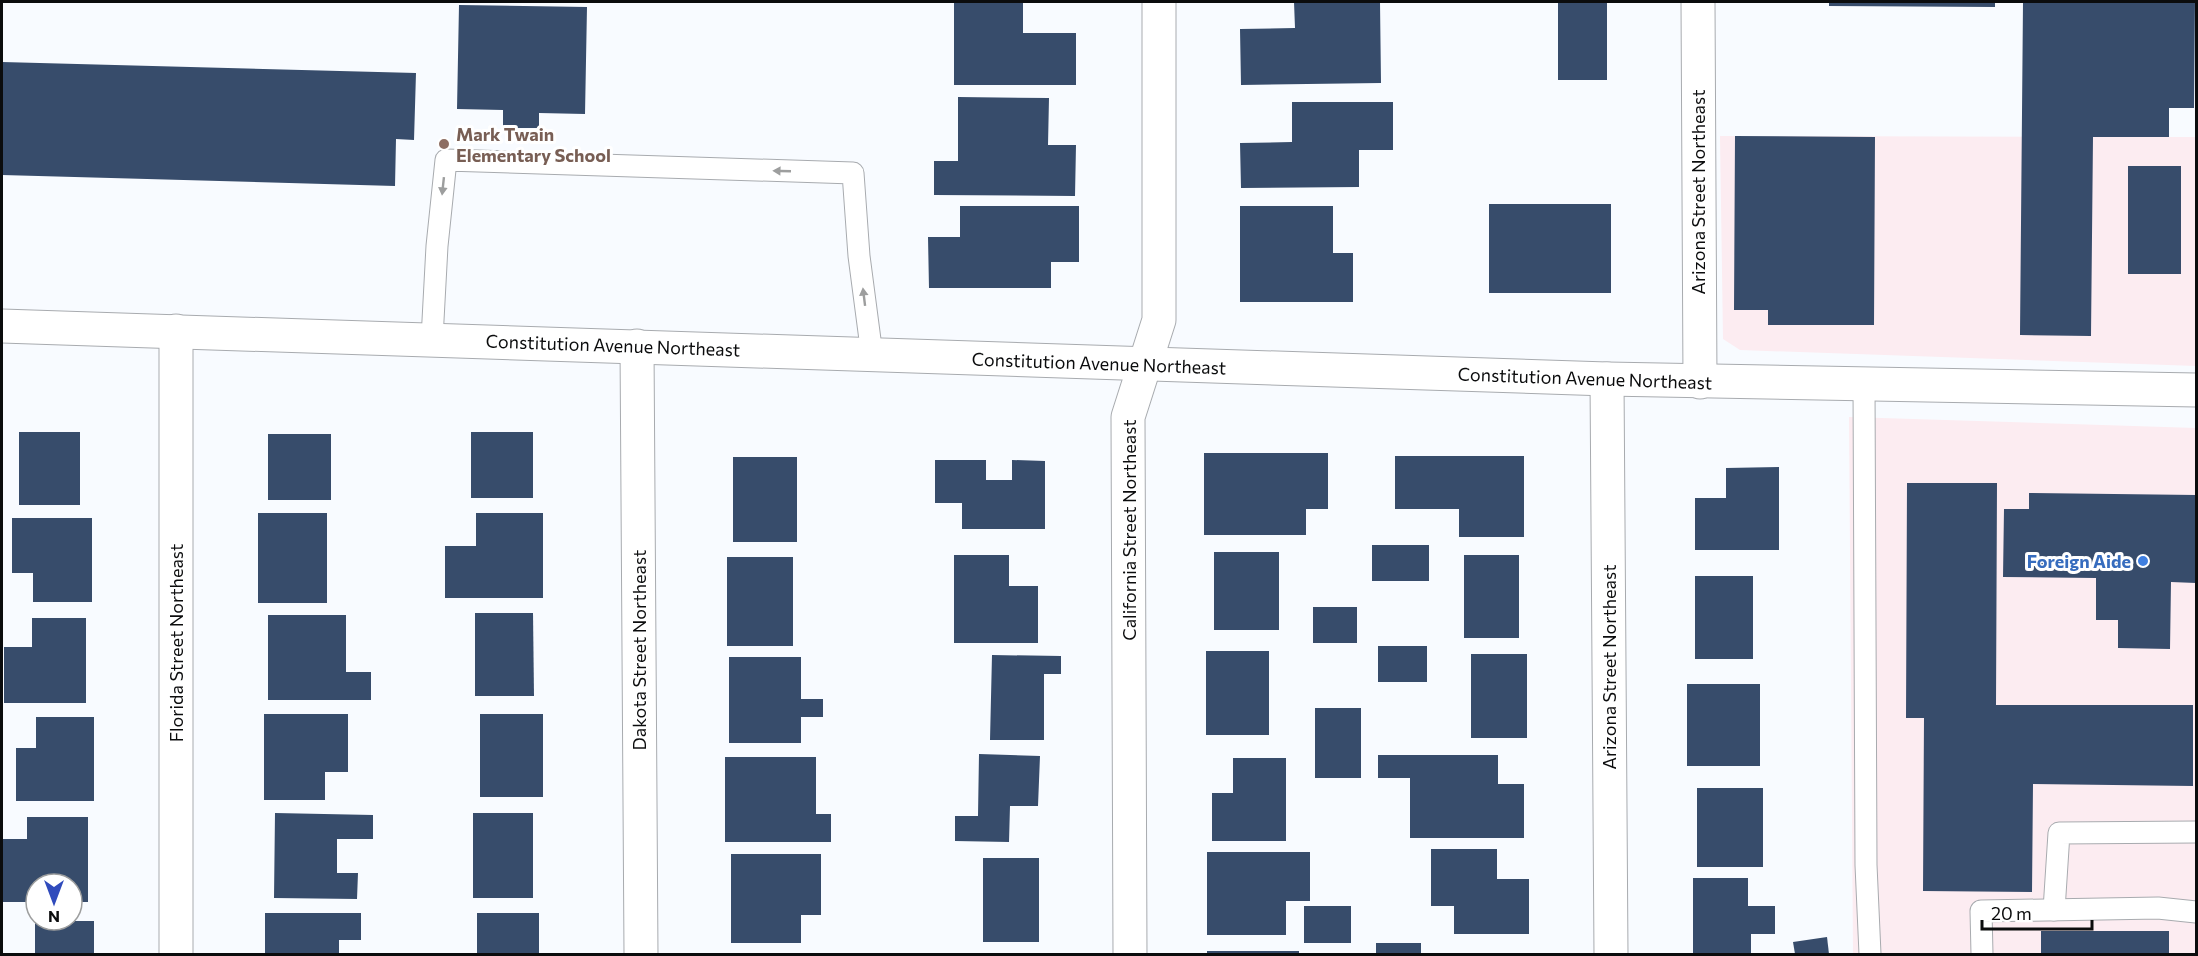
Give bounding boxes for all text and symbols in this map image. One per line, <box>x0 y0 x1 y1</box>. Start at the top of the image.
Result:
street label: Arizona Street Northeast <box>1687 89 1709 295</box>
place label: Mark Twain Elementary School <box>456 123 611 166</box>
marker: Mark Twain Elementary School <box>437 137 451 151</box>
one-way arrow <box>773 166 792 176</box>
one-way arrow <box>438 177 448 196</box>
one-way arrow <box>859 287 869 306</box>
street label: Constitution Avenue Northeast <box>485 330 741 360</box>
street label: Constitution Avenue Northeast <box>971 348 1227 378</box>
street label: Constitution Avenue Northeast <box>1457 363 1713 393</box>
street label: California Street Northeast <box>1118 419 1140 641</box>
street label: Florida Street Northeast <box>165 544 187 742</box>
street label: Dakota Street Northeast <box>628 550 650 750</box>
place label: Foreign Aide <box>2027 550 2131 572</box>
marker: Foreign Aide <box>2136 554 2150 568</box>
street label: Arizona Street Northeast <box>1598 564 1620 770</box>
north arrow <box>24 872 84 932</box>
scale bar <box>1982 893 2092 931</box>
text: 20 m <box>1991 902 2032 924</box>
text: N <box>48 908 60 927</box>

